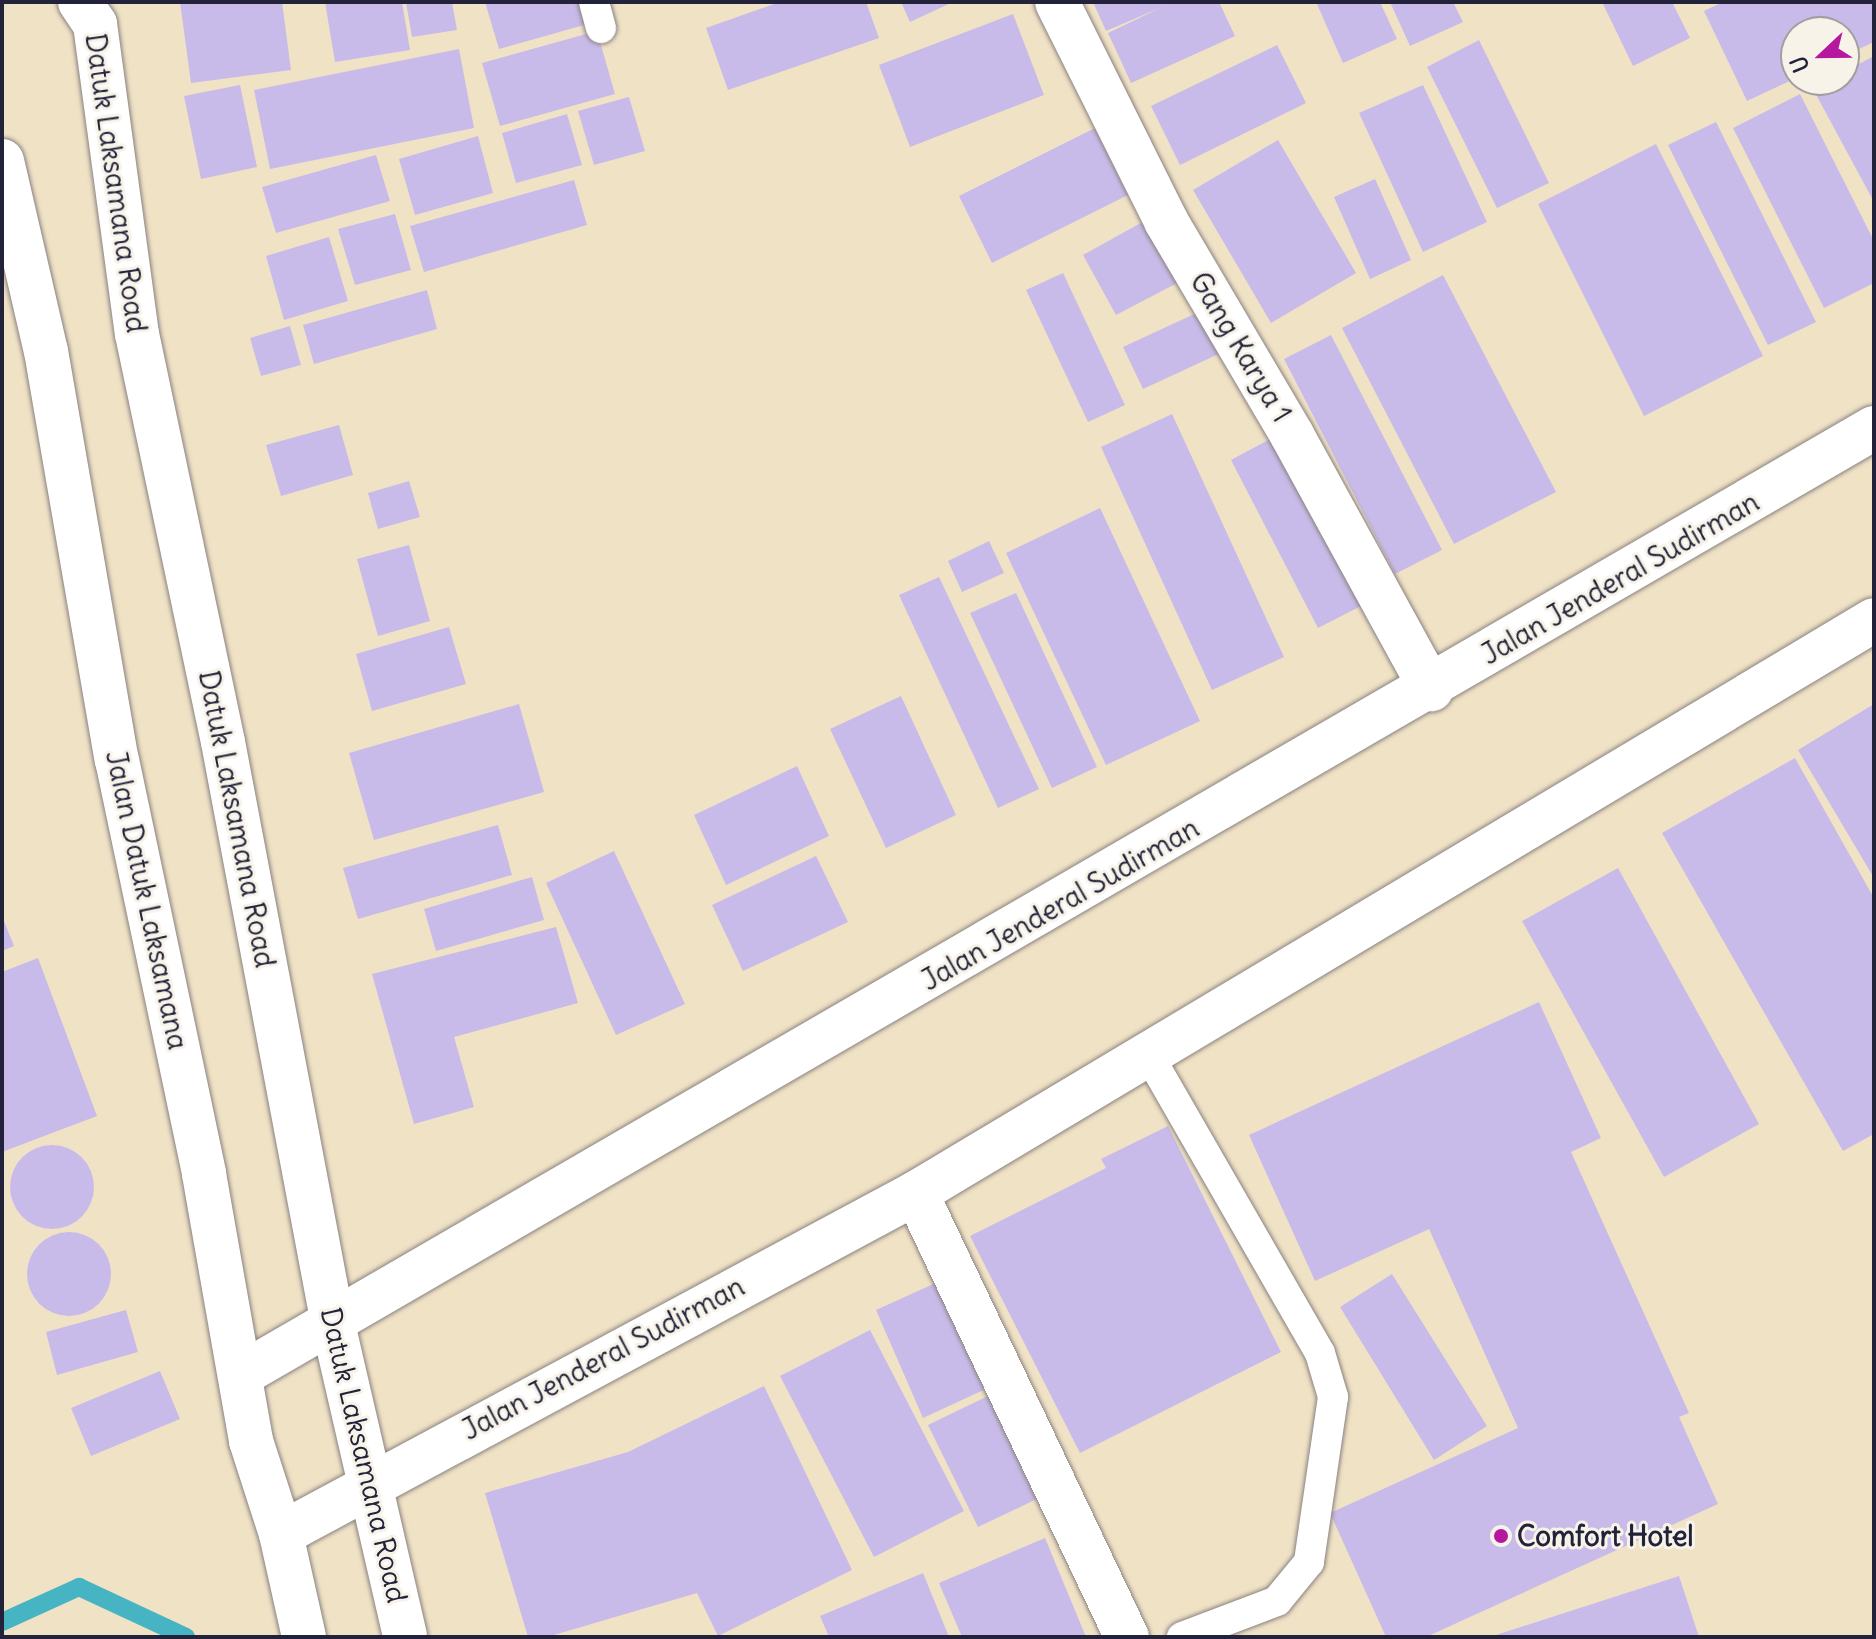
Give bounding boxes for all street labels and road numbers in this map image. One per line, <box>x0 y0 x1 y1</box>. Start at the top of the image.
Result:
street label: Datuk Laksamana Road <box>78 31 154 335</box>
street label: Gang Karya 1 <box>1183 266 1299 428</box>
street label: Jalan Jenderal Sudirman <box>1475 485 1765 671</box>
street label: Datuk Laksamana Road <box>192 668 282 970</box>
street label: Jalan Datuk Laksamana <box>99 748 195 1052</box>
street label: Jalan Jenderal Sudirman <box>915 811 1205 997</box>
street label: Jalan Jenderal Sudirman <box>456 1269 750 1447</box>
street label: Datuk Laksamana Road <box>314 1304 414 1606</box>

